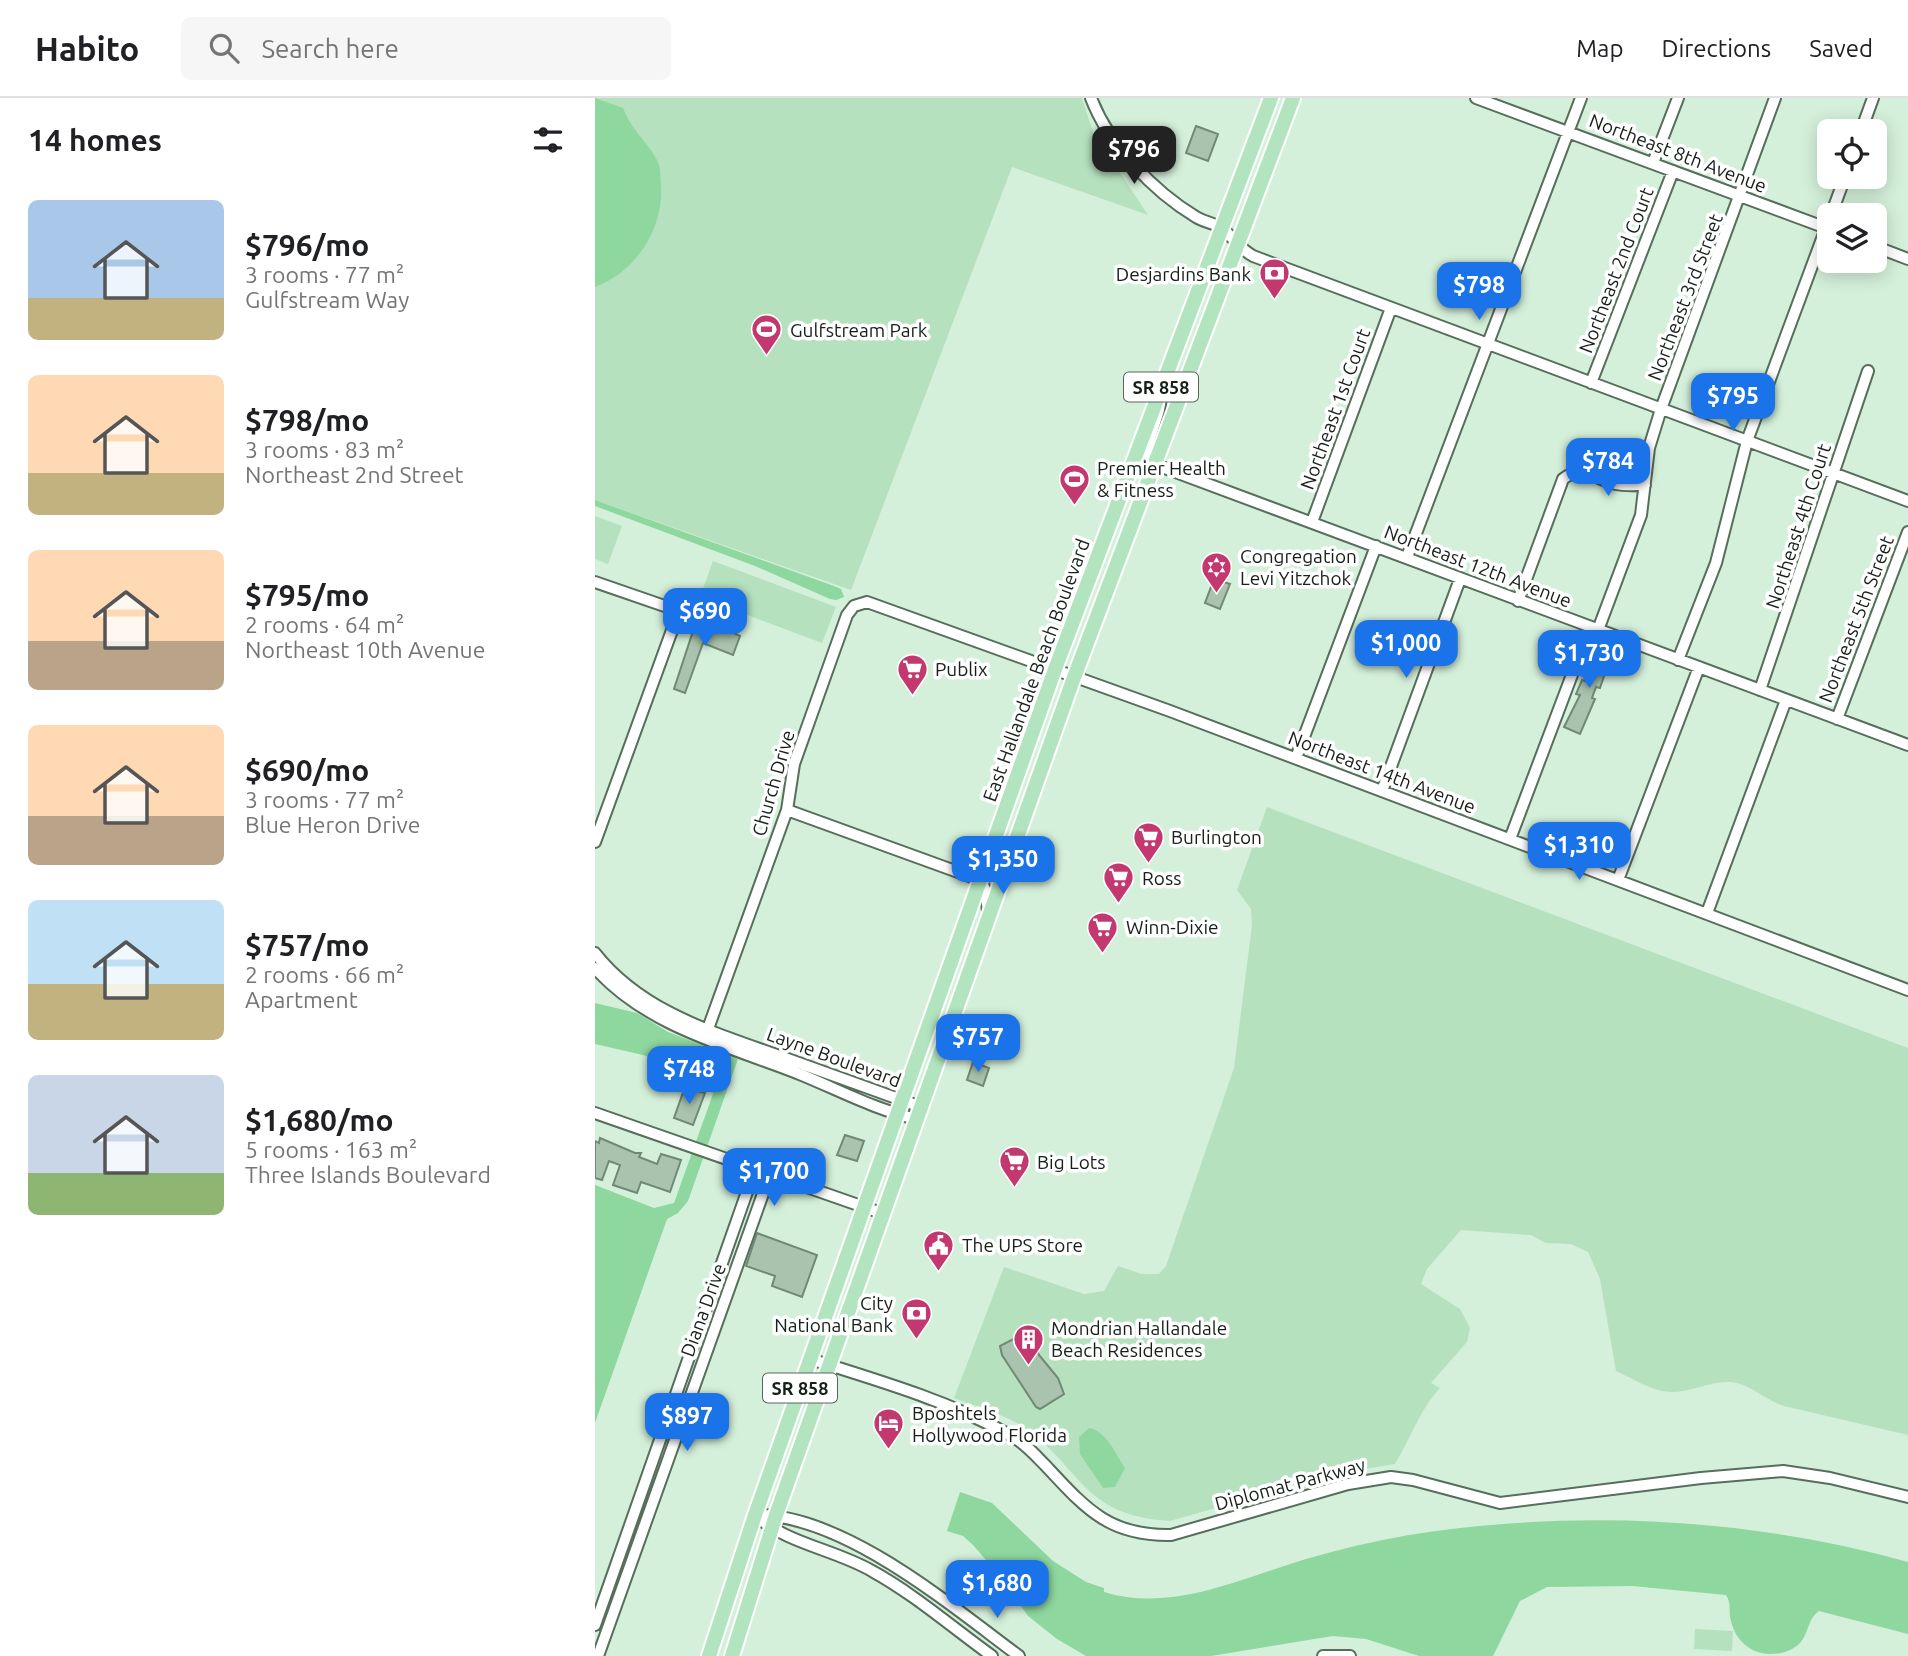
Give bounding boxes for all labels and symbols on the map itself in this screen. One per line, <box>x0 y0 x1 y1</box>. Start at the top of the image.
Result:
street label: Northeast 8th Avenue <box>1586 109 1770 197</box>
pin: $796 <box>1093 126 1175 186</box>
street label: Northeast 2nd Court <box>1574 183 1658 356</box>
street label: Northeast 3rd Street <box>1643 210 1727 384</box>
bank icon: Desjardins Bank <box>1257 257 1291 301</box>
pin: $798 <box>1438 262 1520 322</box>
place label: Desjardins Bank <box>1116 263 1251 285</box>
sports icon: Gulfstream Park <box>750 313 784 357</box>
place label: Gulfstream Park <box>790 319 928 341</box>
street label: Northeast 1st Court <box>1296 325 1375 492</box>
road number: SR 858 <box>1124 372 1198 402</box>
pin: $795 <box>1692 374 1774 433</box>
pin: $784 <box>1567 438 1649 498</box>
street label: Northeast 4th Court <box>1761 440 1835 611</box>
place label: Premier Health & Fitness <box>1097 457 1226 501</box>
sports icon: Premier Health & Fitness <box>1057 462 1091 506</box>
street label: Northeast 12th Avenue <box>1381 520 1575 612</box>
street label: Northeast 5th Street <box>1814 532 1898 706</box>
street label: East Hallandale Beach Boulevard <box>978 536 1094 804</box>
place label: Congregation Levi Yitzchok <box>1240 545 1357 589</box>
synagogue icon: Congregation Levi Yitzchok <box>1200 550 1234 594</box>
pin: $690 <box>664 588 746 648</box>
pin: $1,000 <box>1349 620 1463 680</box>
pin: $1,730 <box>1532 630 1646 690</box>
supermarket icon: Publix <box>895 652 929 696</box>
place label: Publix <box>935 658 988 680</box>
street label: Northeast 14th Avenue <box>1285 726 1479 818</box>
street label: Church Drive <box>747 727 799 839</box>
supermarket icon: Burlington <box>1131 820 1165 864</box>
pin: $1,310 <box>1522 822 1636 882</box>
place label: Burlington <box>1171 826 1262 848</box>
pin: $1,350 <box>946 836 1060 896</box>
supermarket icon: Ross <box>1102 861 1136 905</box>
place label: Ross <box>1142 867 1181 889</box>
supermarket icon: Winn-Dixie <box>1086 910 1120 954</box>
place label: Winn-Dixie <box>1126 916 1219 938</box>
pin: $757 <box>937 1014 1019 1074</box>
street label: Layne Boulevard <box>764 1023 904 1091</box>
pin: $748 <box>648 1046 730 1106</box>
supermarket icon: Big Lots <box>997 1145 1031 1189</box>
pin: $1,700 <box>717 1148 831 1208</box>
place label: Big Lots <box>1037 1151 1105 1173</box>
public building icon: The UPS Store <box>922 1228 956 1272</box>
place label: The UPS Store <box>962 1234 1083 1256</box>
street label: Diana Drive <box>676 1260 730 1360</box>
place label: City National Bank <box>774 1292 893 1336</box>
bank icon: City National Bank <box>899 1297 933 1341</box>
place label: Mondrian Hallandale Beach Residences <box>1051 1317 1227 1361</box>
building icon: Mondrian Hallandale Beach Residences <box>1011 1322 1045 1366</box>
road number: SR 858 <box>763 1373 837 1402</box>
pin: $897 <box>646 1394 728 1453</box>
place label: Bposhtels Hollywood Florida <box>912 1402 1067 1446</box>
hotel icon: Bposhtels Hollywood Florida <box>872 1407 906 1451</box>
street label: Diplomat Parkway <box>1212 1453 1368 1515</box>
pin: $1,680 <box>940 1560 1054 1620</box>

